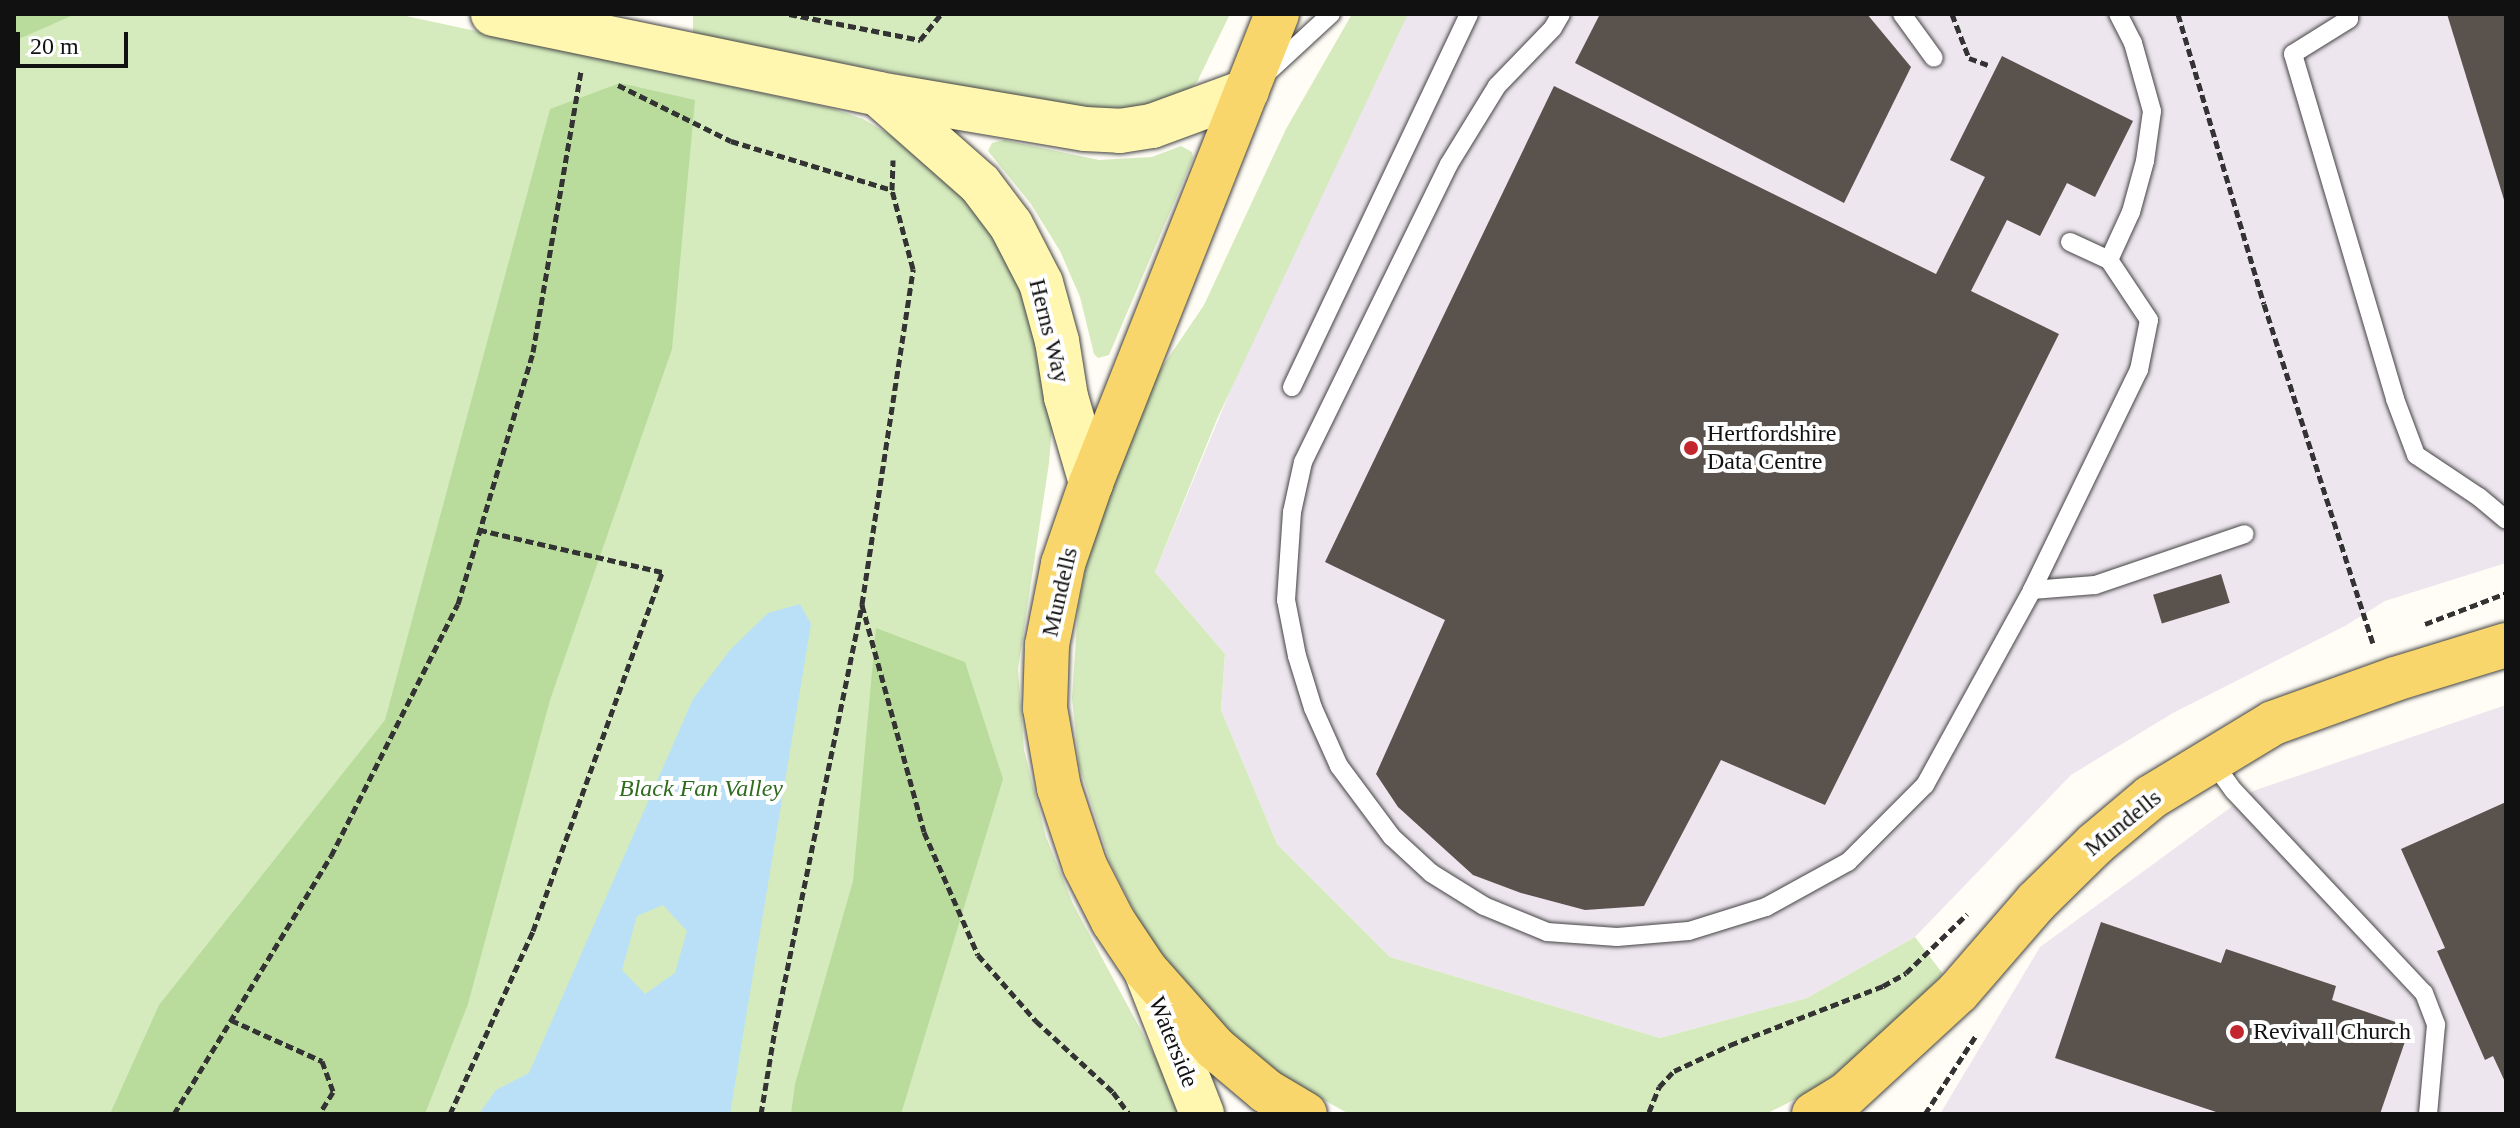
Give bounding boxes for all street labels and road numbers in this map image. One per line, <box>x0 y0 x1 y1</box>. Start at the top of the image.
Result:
street label: Herns Way <box>1022 276 1076 386</box>
street label: Mundells <box>1036 545 1084 639</box>
street label: Mundells <box>2079 783 2167 863</box>
street label: Waterside <box>1142 992 1204 1092</box>

